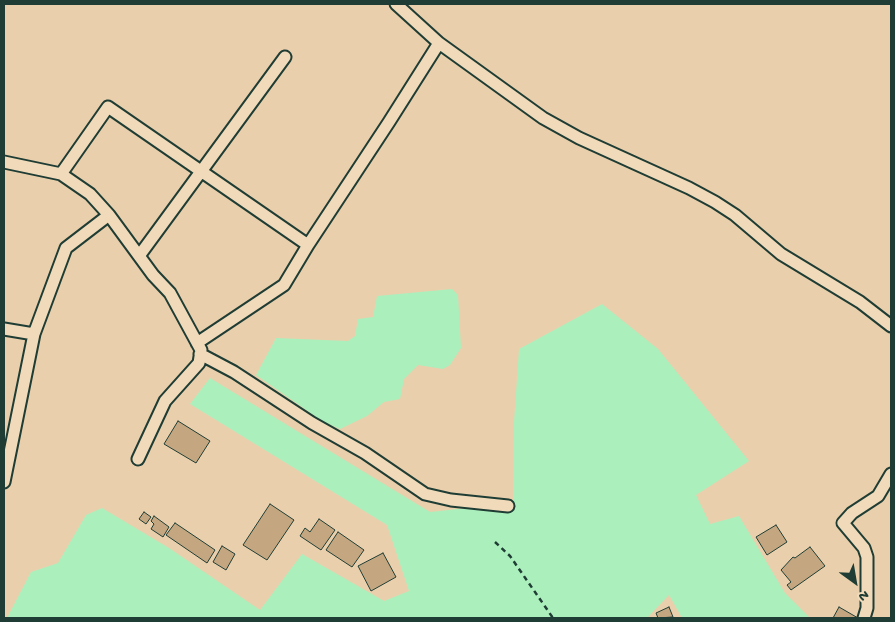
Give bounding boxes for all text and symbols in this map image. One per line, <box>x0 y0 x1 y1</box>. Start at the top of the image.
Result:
north arrow <box>830 557 880 607</box>
text: N <box>855 586 872 605</box>

